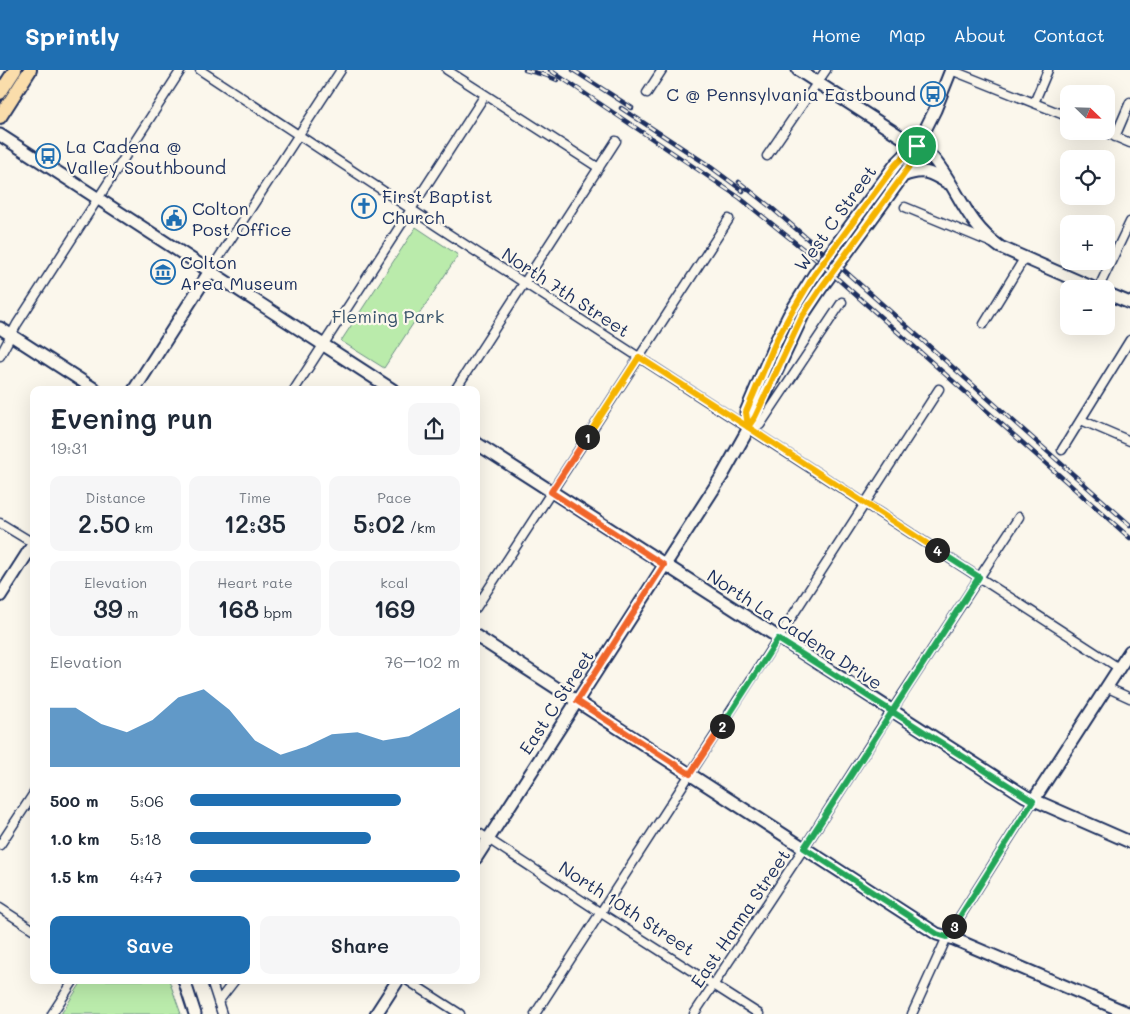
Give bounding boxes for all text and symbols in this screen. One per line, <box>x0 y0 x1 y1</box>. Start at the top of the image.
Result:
text: Sprintly <box>25 20 120 51</box>
text: Home <box>812 23 861 47</box>
text: Map <box>889 23 925 47</box>
text: About <box>953 23 1006 47</box>
text: Contact <box>1034 23 1105 47</box>
bus stop icon: C @ Pennsylvania Eastbound <box>920 81 946 107</box>
place label: C @ Pennsylvania Eastbound <box>666 82 916 106</box>
north arrow <box>1060 85 1115 140</box>
map controls <box>1060 85 1115 335</box>
pin <box>896 125 938 167</box>
icon: arrive <box>903 132 931 160</box>
place label: La Cadena @ Valley Southbound <box>66 134 226 179</box>
bus stop icon: La Cadena @ Valley Southbound <box>35 143 61 169</box>
button: locate <box>1060 150 1115 205</box>
street label: West C Street <box>788 160 882 276</box>
place label: First Baptist Church <box>382 184 493 229</box>
church icon: First Baptist Church <box>351 193 377 219</box>
place label: Colton Post Office <box>192 196 292 241</box>
public building icon: Colton Post Office <box>161 205 187 231</box>
button: + <box>1060 215 1115 270</box>
street label: North 7th Street <box>497 242 635 342</box>
place label: Colton Area Museum <box>180 250 298 295</box>
museum icon: Colton Area Museum <box>150 259 176 285</box>
button: − <box>1060 280 1115 335</box>
park label: Fleming Park <box>332 304 444 328</box>
text: Evening run <box>50 400 213 436</box>
button: share <box>408 403 460 455</box>
pin: 1 <box>574 424 600 450</box>
text: 1 <box>584 428 591 447</box>
text: 19:31 <box>50 437 88 458</box>
text: Distance <box>86 488 146 507</box>
text: Time <box>239 488 271 507</box>
text: Pace <box>377 488 411 507</box>
text: 2.50 <box>78 507 130 539</box>
text: 12:35 <box>224 507 286 539</box>
text: 5:02 <box>353 507 405 539</box>
text: km <box>130 518 153 537</box>
text: /km <box>405 518 436 537</box>
pin: 4 <box>924 538 950 562</box>
text: 4 <box>933 541 942 560</box>
street label: North La Cadena Drive <box>703 563 887 695</box>
text: Elevation <box>84 573 147 592</box>
text: Heart rate <box>217 573 293 592</box>
text: kcal <box>380 573 408 592</box>
text: 39 <box>93 592 123 624</box>
text: 168 <box>218 592 259 624</box>
text: 169 <box>374 592 415 624</box>
text: m <box>123 603 138 622</box>
text: bpm <box>259 603 292 622</box>
street label: East C Street <box>513 645 599 759</box>
text: Elevation <box>50 651 122 672</box>
text: 76–102 m <box>385 651 460 672</box>
pin: 2 <box>710 714 734 738</box>
text: 2 <box>719 717 726 736</box>
text: 500 m <box>50 790 98 811</box>
text: 5:06 <box>130 790 164 811</box>
text: 1.0 km <box>50 828 99 849</box>
text: 5:18 <box>130 828 161 849</box>
street label: East Hanna Street <box>685 844 795 992</box>
street label: North 10th Street <box>555 855 699 961</box>
text: 1.5 km <box>50 866 98 887</box>
text: 4:47 <box>130 866 163 887</box>
pin: 3 <box>942 914 966 938</box>
button: Save <box>50 916 250 974</box>
button: Share <box>260 916 460 974</box>
text: 3 <box>950 917 959 936</box>

